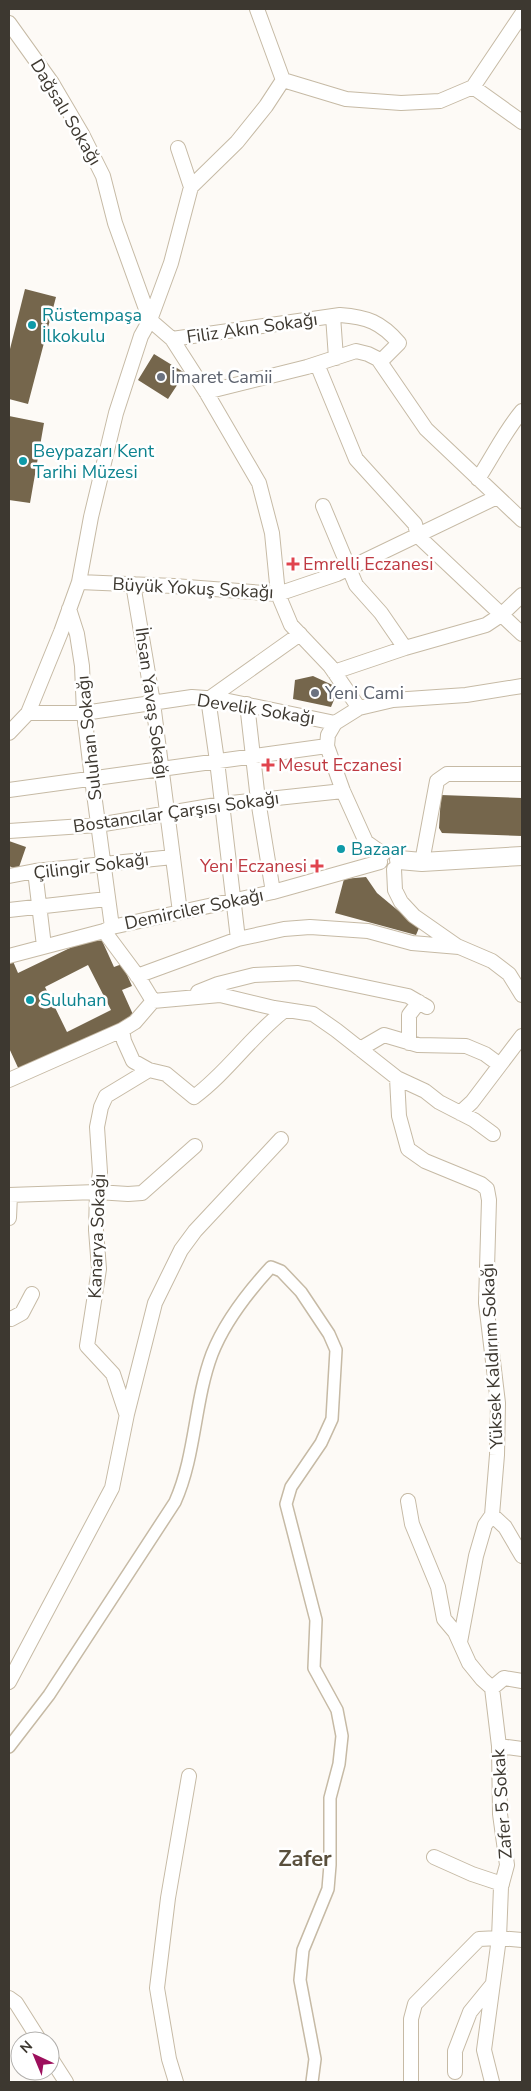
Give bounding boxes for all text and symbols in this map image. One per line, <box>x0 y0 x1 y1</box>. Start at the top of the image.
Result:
street label: Dağsalı Sokağı <box>25 54 107 170</box>
place label: Rüstempaşa İlkokulu <box>42 303 142 348</box>
street label: Filiz Akın Sokağı <box>185 307 319 349</box>
marker: Rüstempaşa İlkokulu <box>26 319 38 331</box>
place label: İmaret Camii <box>171 365 273 389</box>
marker: İmaret Camii <box>155 371 167 383</box>
place label: Beypazarı Kent Tarihi Müzesi <box>33 439 155 484</box>
marker: Beypazarı Kent Tarihi Müzesi <box>17 455 29 467</box>
place label: Emrelli Eczanesi <box>303 552 433 576</box>
marker: Emrelli Eczanesi <box>287 558 299 570</box>
street label: Büyük Yokuş Sokağı <box>112 572 274 604</box>
street label: İhsan Yavaş Sokağı <box>129 626 175 780</box>
street label: Suluhan Sokağı <box>71 674 107 802</box>
place label: Yeni Cami <box>324 681 404 705</box>
marker: Yeni Cami <box>309 687 321 699</box>
street label: Develik Sokağı <box>195 688 317 730</box>
place label: Mesut Eczanesi <box>278 753 402 777</box>
marker: Mesut Eczanesi <box>262 759 274 771</box>
street label: Bostancılar Çarşısı Sokağı <box>72 786 280 838</box>
place label: Bazaar <box>351 837 407 861</box>
marker: Bazaar <box>335 843 347 855</box>
street label: Çilingir Sokağı <box>32 847 150 885</box>
place label: Yeni Eczanesi <box>199 854 307 878</box>
marker: Yeni Eczanesi <box>311 860 323 872</box>
street label: Demirciler Sokağı <box>122 883 266 935</box>
place label: Suluhan <box>40 988 107 1012</box>
marker: Suluhan <box>24 994 36 1006</box>
street label: Kanarya Sokağı <box>83 1173 111 1299</box>
street label: Yüksek Kaldırım Sokağı <box>475 1263 509 1450</box>
street label: Zafer 5 Sokak <box>486 1747 518 1860</box>
district label: Zafer <box>278 1844 332 1874</box>
north arrow <box>10 2031 60 2081</box>
text: N <box>16 2037 37 2057</box>

